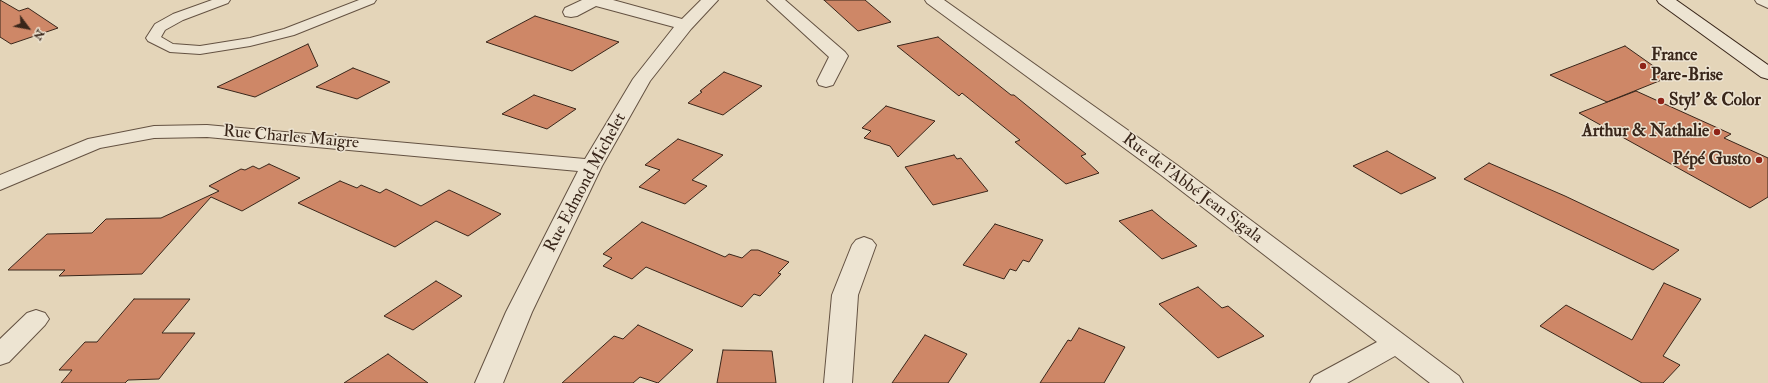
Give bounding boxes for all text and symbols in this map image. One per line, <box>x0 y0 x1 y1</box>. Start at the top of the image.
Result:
north arrow <box>8 8 48 48</box>
text: N <box>30 27 47 42</box>
place label: France Pare-Brise <box>1651 46 1723 86</box>
marker: France Pare-Brise <box>1638 61 1648 71</box>
place label: Styl' & Color <box>1669 91 1761 111</box>
marker: Styl' & Color <box>1656 96 1666 106</box>
street label: Rue Edmond Michelet <box>541 110 631 256</box>
street label: Rue Charles Maigre <box>222 122 360 154</box>
place label: Arthur & Nathalie <box>1582 122 1709 142</box>
marker: Arthur & Nathalie <box>1712 127 1722 137</box>
street label: Rue de l'Abbé Jean Sigala <box>1118 130 1266 248</box>
place label: Pépé Gusto <box>1673 150 1751 170</box>
marker: Pépé Gusto <box>1754 155 1764 165</box>

